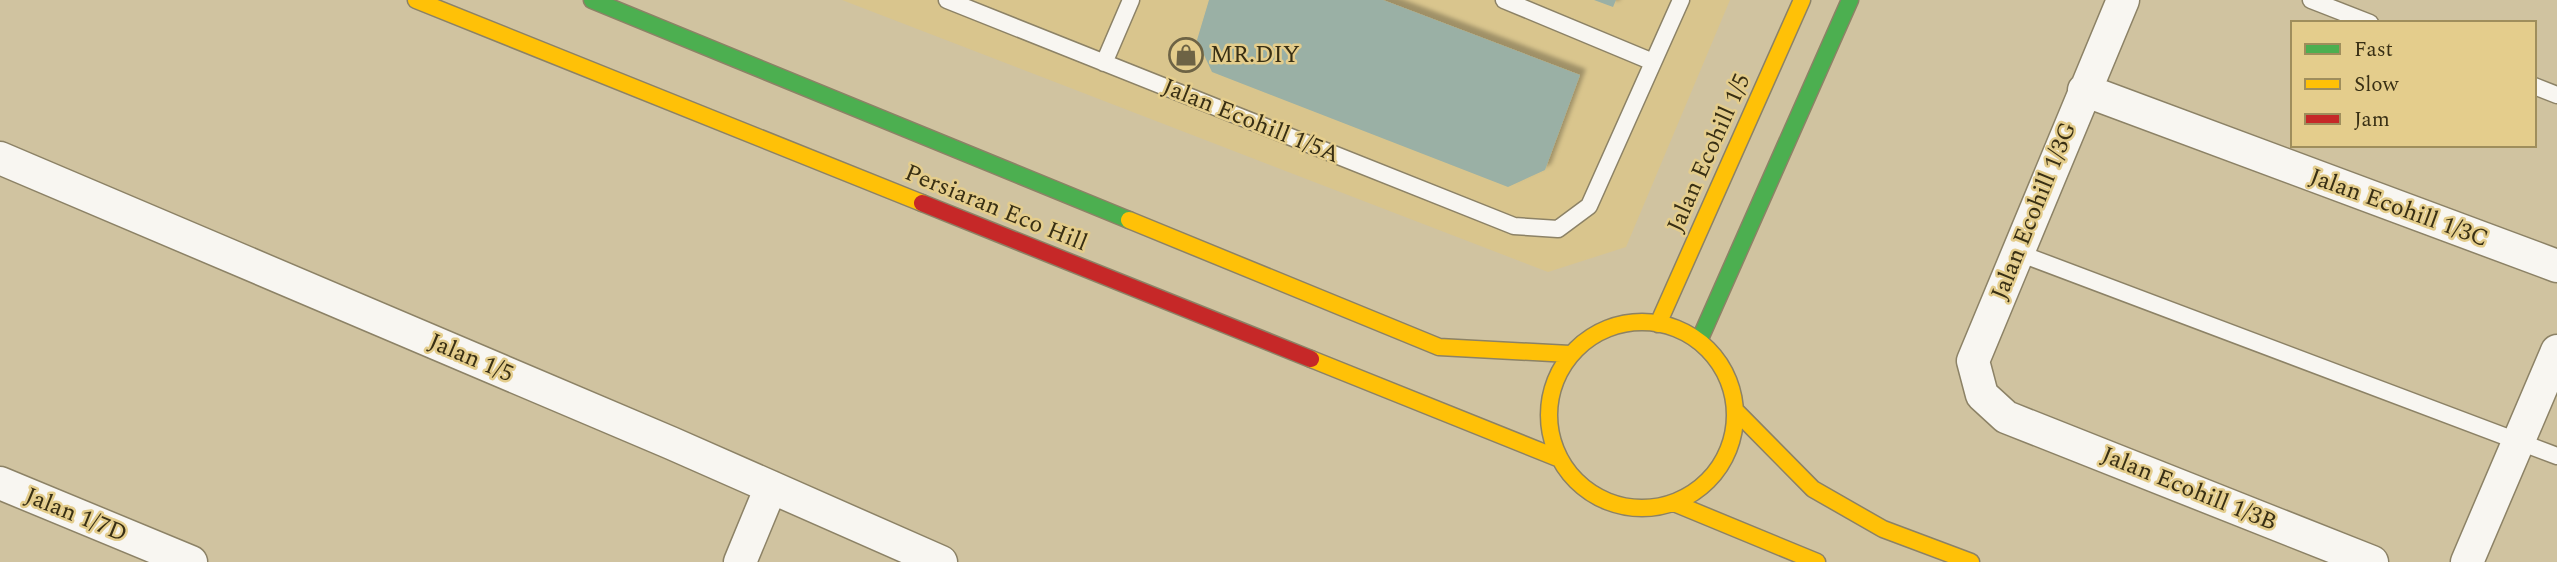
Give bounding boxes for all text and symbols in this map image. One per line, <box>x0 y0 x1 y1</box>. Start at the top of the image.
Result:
legend <box>2291 21 2536 147</box>
text: Fast <box>2354 34 2393 66</box>
shop icon: MR.DIY <box>1167 36 1205 74</box>
place label: MR.DIY <box>1210 37 1300 73</box>
street label: Jalan Ecohill 1/5 <box>1658 68 1760 238</box>
street label: Jalan Ecohill 1/5A <box>1157 69 1345 173</box>
text: Slow <box>2354 69 2400 101</box>
text: Jam <box>2354 104 2390 136</box>
street label: Jalan Ecohill 1/3G <box>1982 117 2086 305</box>
street label: Persiaran Eco Hill <box>899 155 1093 261</box>
street label: Jalan Ecohill 1/3C <box>2305 159 2493 257</box>
street label: Jalan 1/5 <box>423 324 519 392</box>
street label: Jalan Ecohill 1/3B <box>2096 437 2282 541</box>
street label: Jalan 1/7D <box>19 478 133 552</box>

